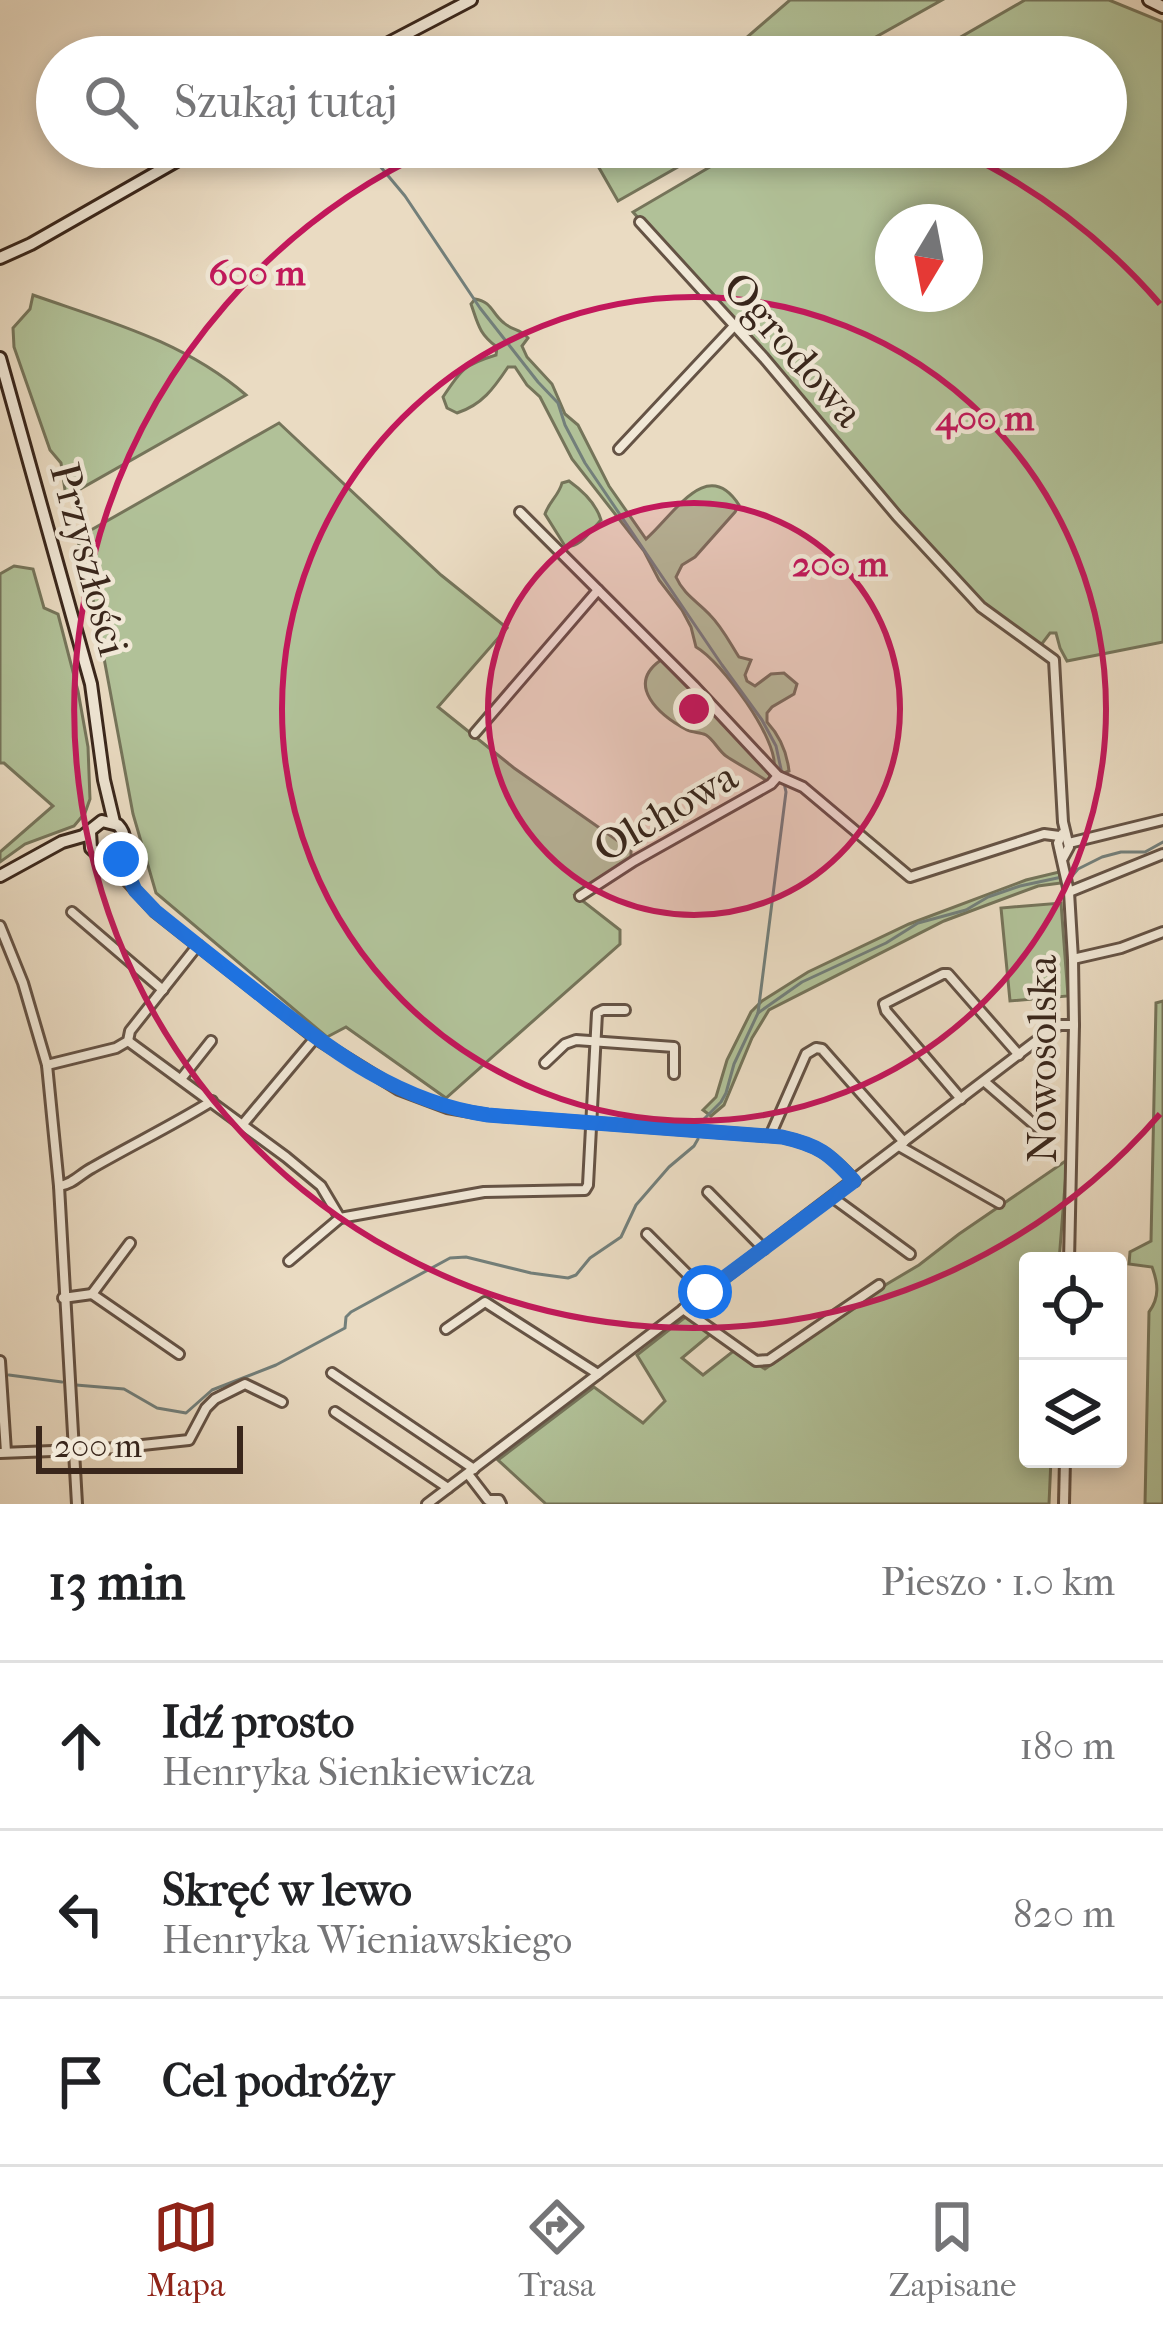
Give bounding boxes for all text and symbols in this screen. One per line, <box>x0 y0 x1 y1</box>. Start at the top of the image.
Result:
search box <box>36 36 1127 168</box>
icon: search <box>78 69 144 135</box>
text: Szukaj tutaj <box>174 76 397 129</box>
north arrow <box>875 204 983 312</box>
text: 600 m <box>209 252 307 294</box>
street label: Ogrodowa <box>713 263 874 438</box>
text: 400 m <box>935 397 1035 440</box>
street label: Przyszłości <box>39 458 138 661</box>
text: 200 m <box>792 543 889 585</box>
centre of rings <box>673 688 715 730</box>
street label: Olchowa <box>586 752 746 873</box>
route end <box>94 832 148 886</box>
street label: Nowosolska <box>1018 955 1067 1163</box>
map controls <box>1019 1252 1127 1468</box>
button: locate <box>1019 1252 1127 1360</box>
route start <box>678 1265 732 1319</box>
button: layers <box>1019 1360 1127 1468</box>
scale bar <box>36 1420 243 1473</box>
text: 200 m <box>54 1427 142 1466</box>
text: 13 min <box>48 1552 185 1612</box>
text: Pieszo · 1.0 km <box>881 1559 1115 1605</box>
text: Idź prosto <box>162 1696 354 1749</box>
icon: ahead <box>48 1713 114 1779</box>
text: 180 m <box>1019 1723 1115 1769</box>
text: Henryka Sienkiewicza <box>162 1749 534 1795</box>
text: Skręć w lewo <box>162 1864 412 1917</box>
icon: left <box>48 1881 114 1947</box>
text: 820 m <box>1013 1891 1115 1937</box>
text: Henryka Wieniawskiego <box>162 1917 572 1963</box>
icon: arrive <box>48 2049 114 2115</box>
text: Cel podróży <box>162 2055 394 2108</box>
tab: Mapa <box>147 2194 225 2305</box>
tab: Trasa <box>519 2194 595 2305</box>
tab: Zapisane <box>889 2194 1016 2305</box>

